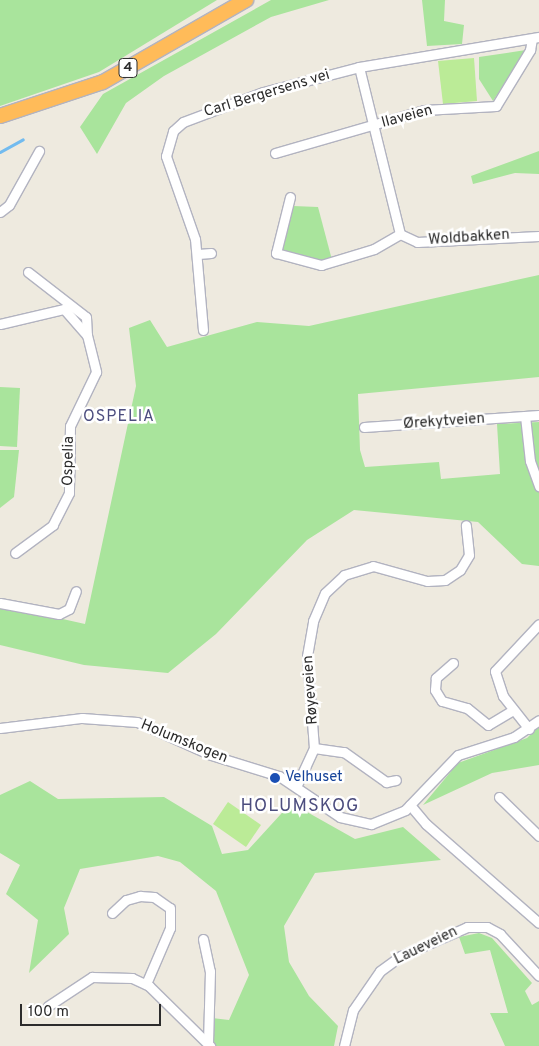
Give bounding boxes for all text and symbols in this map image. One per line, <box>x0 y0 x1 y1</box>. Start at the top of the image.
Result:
road number: 4 <box>118 56 138 80</box>
street label: Carl Bergersens vei <box>202 66 332 122</box>
street label: Ilaveien <box>379 102 435 132</box>
street label: Woldbakken <box>428 226 510 250</box>
district label: OSPELIA <box>82 407 156 427</box>
street label: Ørekytveien <box>403 410 485 434</box>
street label: Ospelia <box>60 436 78 486</box>
street label: Røyeveien <box>300 655 322 725</box>
street label: Holumskogen <box>138 716 230 768</box>
place label: Velhuset <box>285 769 343 787</box>
marker: Velhuset <box>269 772 281 784</box>
district label: HOLUMSKOG <box>239 796 361 818</box>
street label: Laueveien <box>391 923 461 969</box>
scale bar <box>22 994 164 1026</box>
text: 100 m <box>28 1003 69 1022</box>

